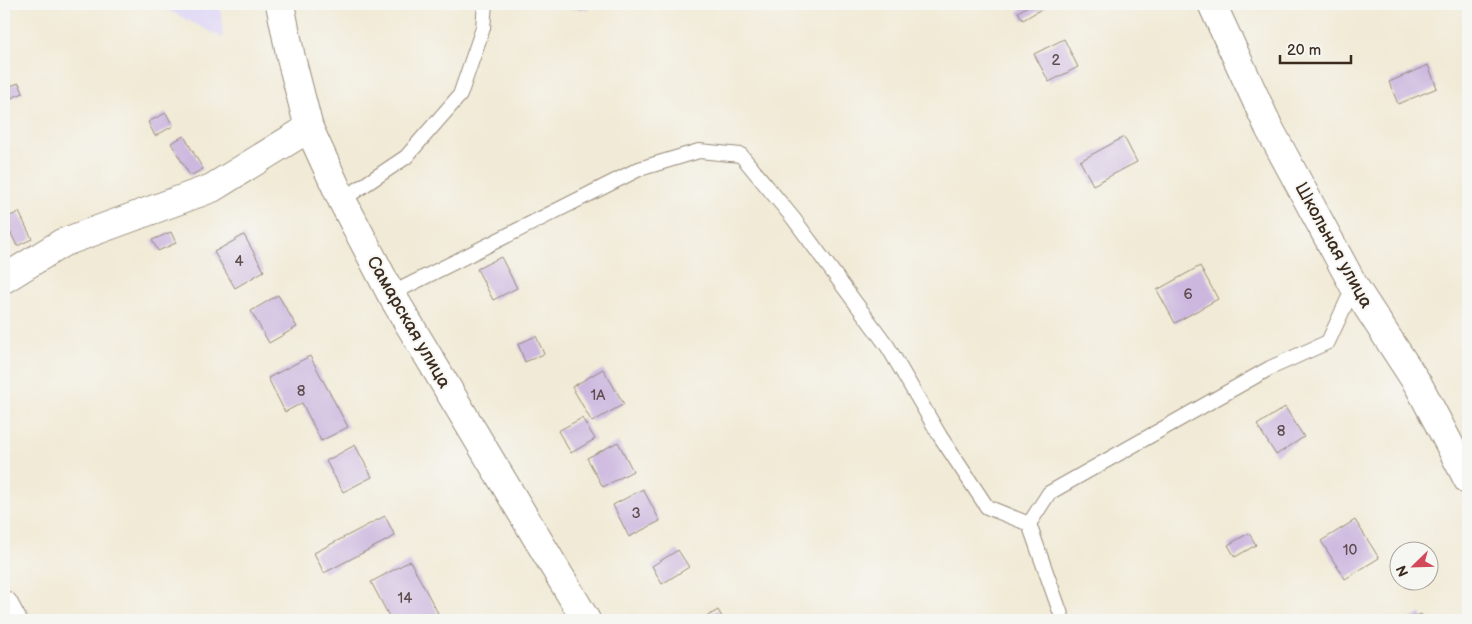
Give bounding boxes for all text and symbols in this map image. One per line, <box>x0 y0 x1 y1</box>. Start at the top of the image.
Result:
scale bar <box>1280 32 1351 64</box>
text: 20 m <box>1287 41 1321 60</box>
house number: 2 <box>1052 51 1061 70</box>
street label: Школьная улица <box>1290 179 1377 312</box>
house number: 4 <box>234 252 244 271</box>
street label: Самарская улица <box>362 253 455 392</box>
house number: 6 <box>1183 285 1193 304</box>
house number: 8 <box>297 382 306 401</box>
house number: 1А <box>591 386 606 405</box>
house number: 8 <box>1277 422 1286 441</box>
house number: 3 <box>631 504 641 523</box>
house number: 10 <box>1343 541 1357 560</box>
north arrow <box>1390 542 1440 592</box>
text: N <box>1393 563 1412 579</box>
house number: 14 <box>398 589 412 608</box>

